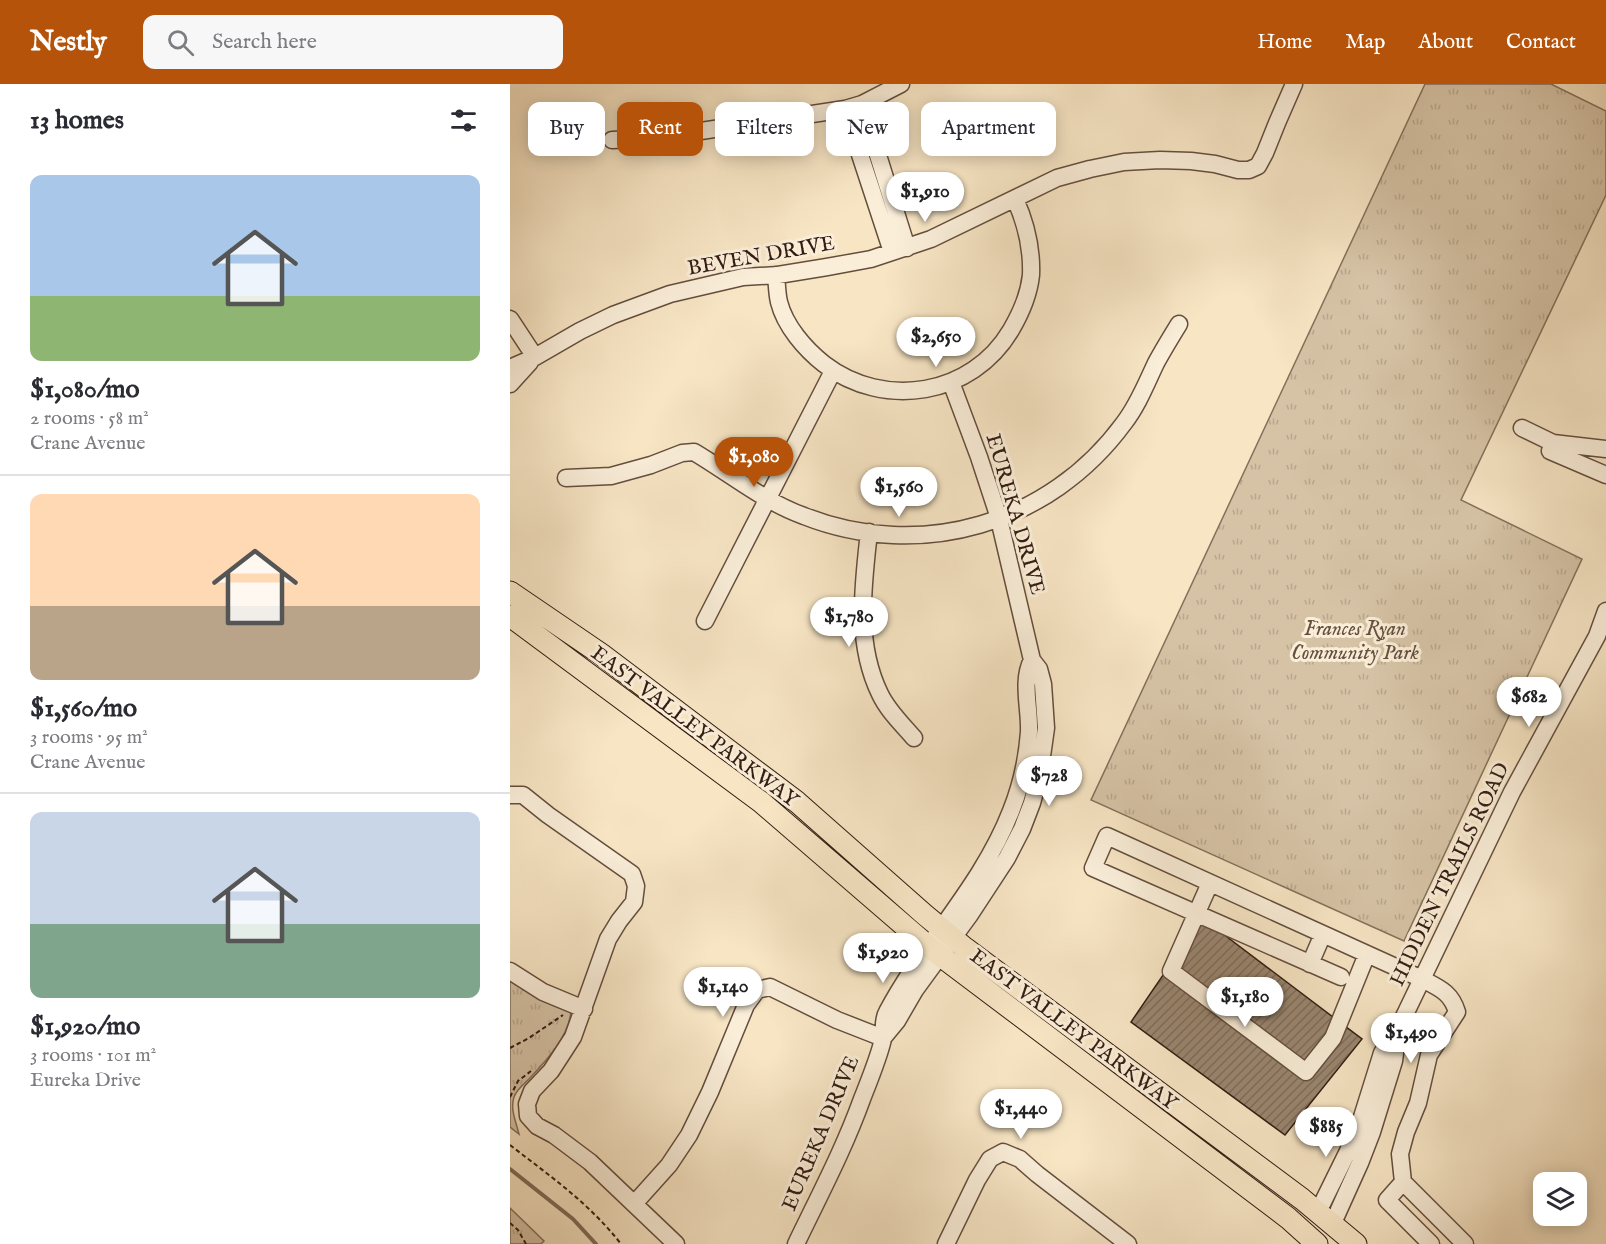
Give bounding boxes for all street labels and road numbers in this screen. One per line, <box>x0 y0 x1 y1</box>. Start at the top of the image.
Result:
street label: BEVEN DRIVE <box>686 230 837 283</box>
street label: EUREKA DRIVE <box>979 431 1050 598</box>
street label: EAST VALLEY PARKWAY <box>585 640 805 815</box>
street label: HIDDEN TRAILS ROAD <box>1384 758 1516 991</box>
street label: EAST VALLEY PARKWAY <box>964 943 1184 1118</box>
street label: EUREKA DRIVE <box>776 1052 866 1215</box>

